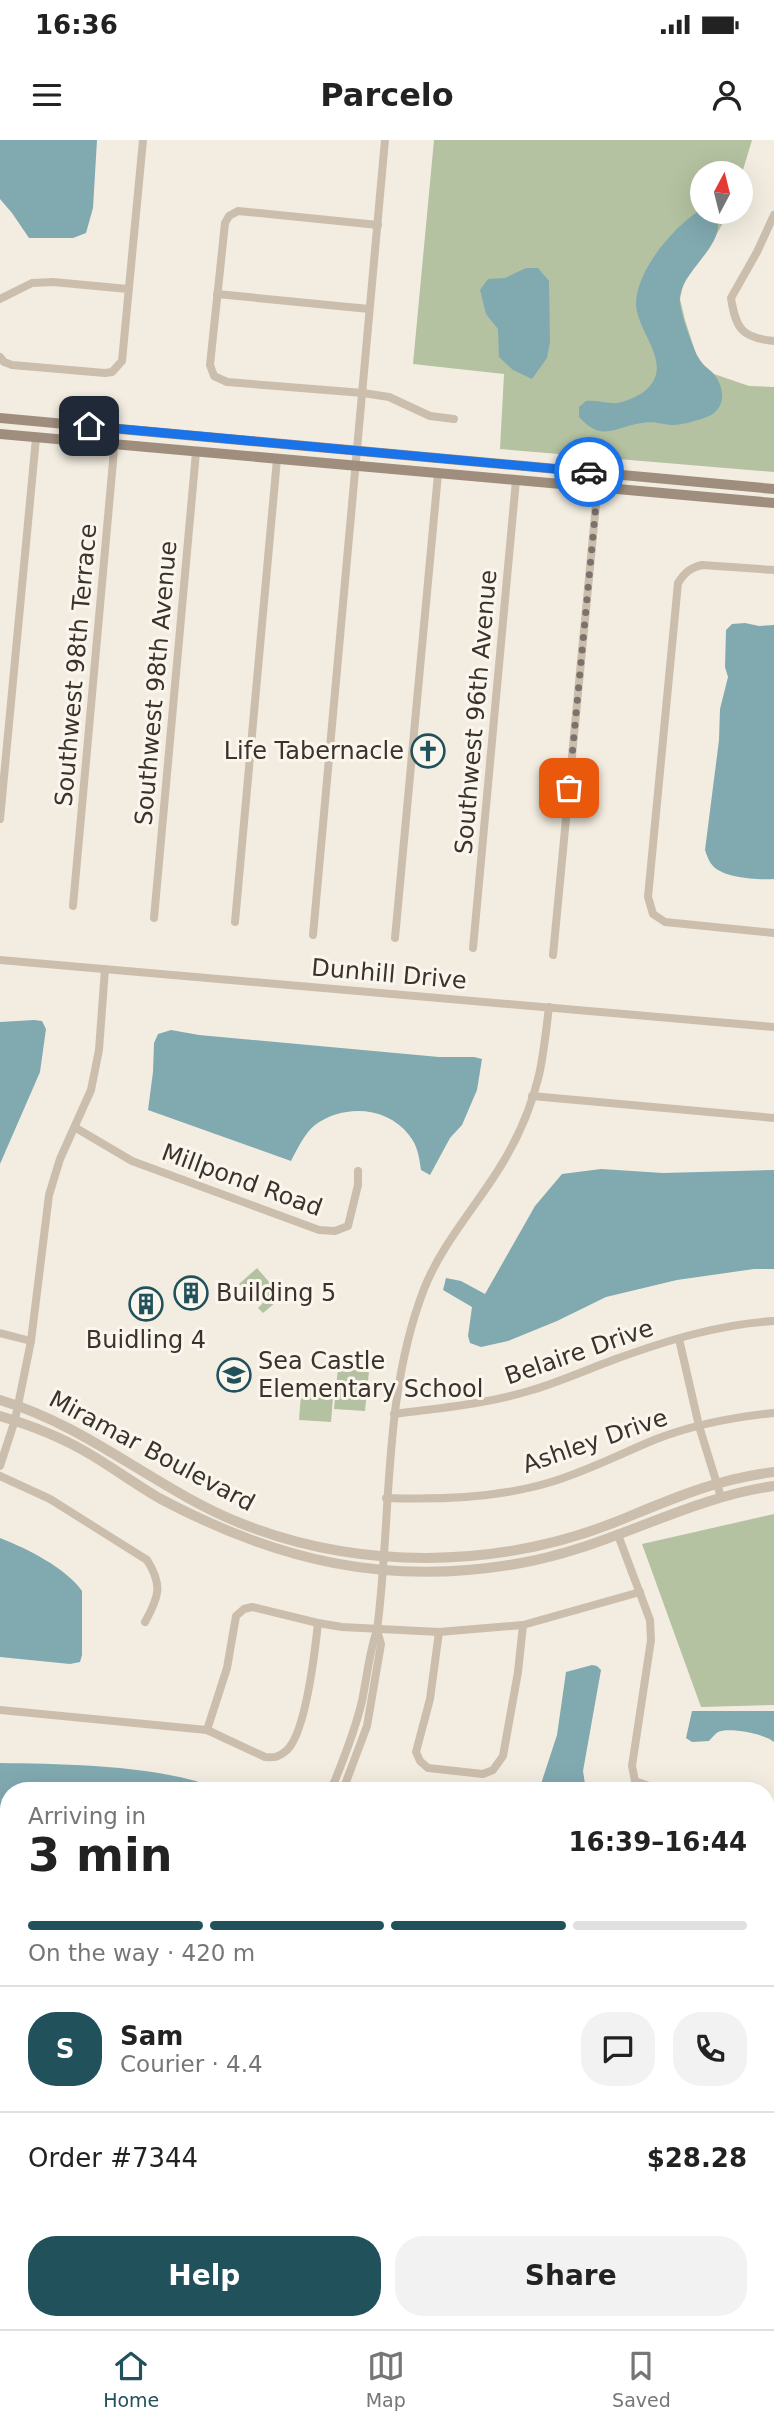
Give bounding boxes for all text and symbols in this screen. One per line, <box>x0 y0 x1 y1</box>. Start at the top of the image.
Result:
text: 16:36 <box>35 10 118 40</box>
icon: menu <box>28 76 66 114</box>
text: Parcelo <box>320 76 454 114</box>
icon: person <box>708 76 746 114</box>
north arrow <box>690 161 752 224</box>
map controls <box>690 161 753 224</box>
pin <box>59 396 119 456</box>
icon: home <box>70 407 108 445</box>
courier <box>554 437 624 507</box>
icon: car <box>570 453 608 491</box>
street label: Southwest 98th Terrace <box>50 522 102 808</box>
street label: Southwest 98th Avenue <box>130 539 182 827</box>
street label: Southwest 96th Avenue <box>450 568 502 856</box>
church icon: Life Tabernacle <box>409 732 447 770</box>
place label: Life Tabernacle <box>224 737 404 765</box>
pin <box>539 758 599 818</box>
icon: bag <box>550 769 588 807</box>
street label: Dunhill Drive <box>310 953 468 995</box>
street label: Millpond Road <box>158 1138 326 1222</box>
building icon: Building 5 <box>172 1274 210 1312</box>
place label: Building 5 <box>216 1279 336 1307</box>
building icon: Buidling 4 <box>127 1285 165 1323</box>
street label: Belaire Drive <box>501 1314 657 1390</box>
place label: Buidling 4 <box>86 1326 206 1354</box>
place label: Sea Castle Elementary School <box>258 1347 483 1403</box>
school or university icon: Sea Castle Elementary School <box>215 1356 253 1394</box>
street label: Miramar Boulevard <box>44 1385 260 1517</box>
street label: Ashley Drive <box>519 1403 671 1479</box>
text: Arriving in <box>28 1803 146 1829</box>
text: 16:39–16:44 <box>568 1827 747 1857</box>
text: 3 min <box>28 1828 172 1882</box>
text: On the way · 420 m <box>28 1940 255 1966</box>
button: chat <box>581 2012 655 2086</box>
button: phone <box>673 2012 747 2086</box>
text: Sam <box>120 2021 183 2051</box>
text: S <box>56 2034 74 2064</box>
text: Courier · 4.4 <box>120 2051 263 2077</box>
text: Order #7344 <box>28 2143 198 2173</box>
text: $28.28 <box>647 2143 747 2173</box>
button: Help <box>28 2236 381 2316</box>
button: Share <box>395 2236 747 2316</box>
tab: Home <box>103 2347 159 2411</box>
tab: Map <box>366 2347 406 2411</box>
tab: Saved <box>612 2347 671 2411</box>

